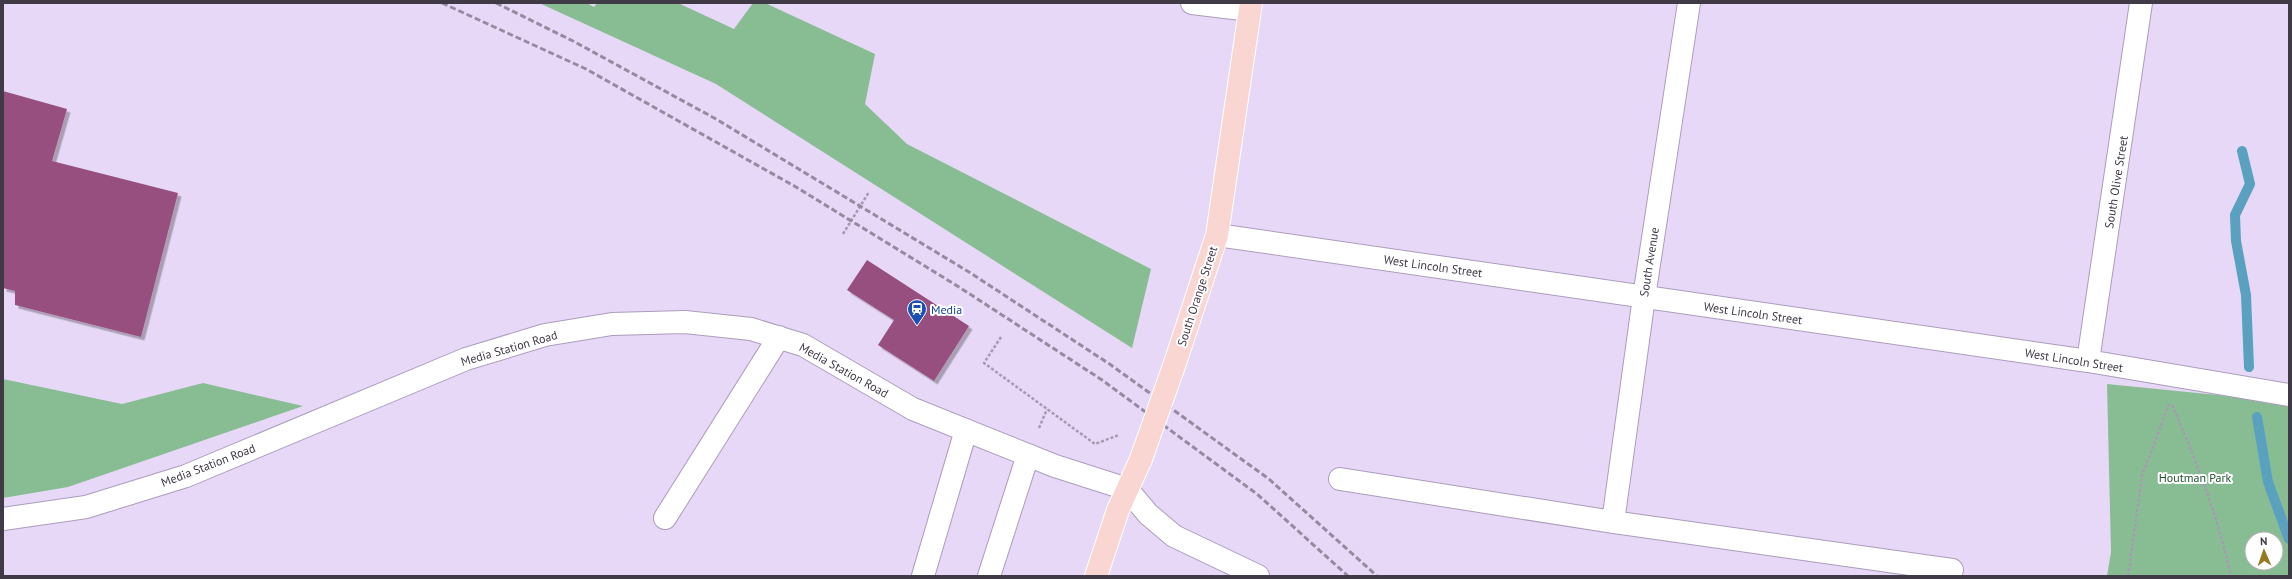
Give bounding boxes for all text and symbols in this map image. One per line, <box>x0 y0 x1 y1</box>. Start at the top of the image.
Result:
street label: South Olive Street <box>2101 135 2131 229</box>
street label: South Avenue <box>1636 226 1662 298</box>
street label: South Orange Street <box>1174 244 1220 348</box>
street label: West Lincoln Street <box>1383 252 1483 280</box>
station icon: Media <box>906 298 928 326</box>
street label: West Lincoln Street <box>1703 299 1803 327</box>
place label: Media <box>931 302 962 317</box>
street label: Media Station Road <box>459 327 559 369</box>
street label: Media Station Road <box>797 339 891 401</box>
street label: West Lincoln Street <box>2024 345 2124 375</box>
street label: Media Station Road <box>159 440 257 490</box>
park label: Houtman Park <box>2159 470 2232 485</box>
north arrow <box>2244 531 2284 571</box>
text: N <box>2260 534 2268 548</box>

